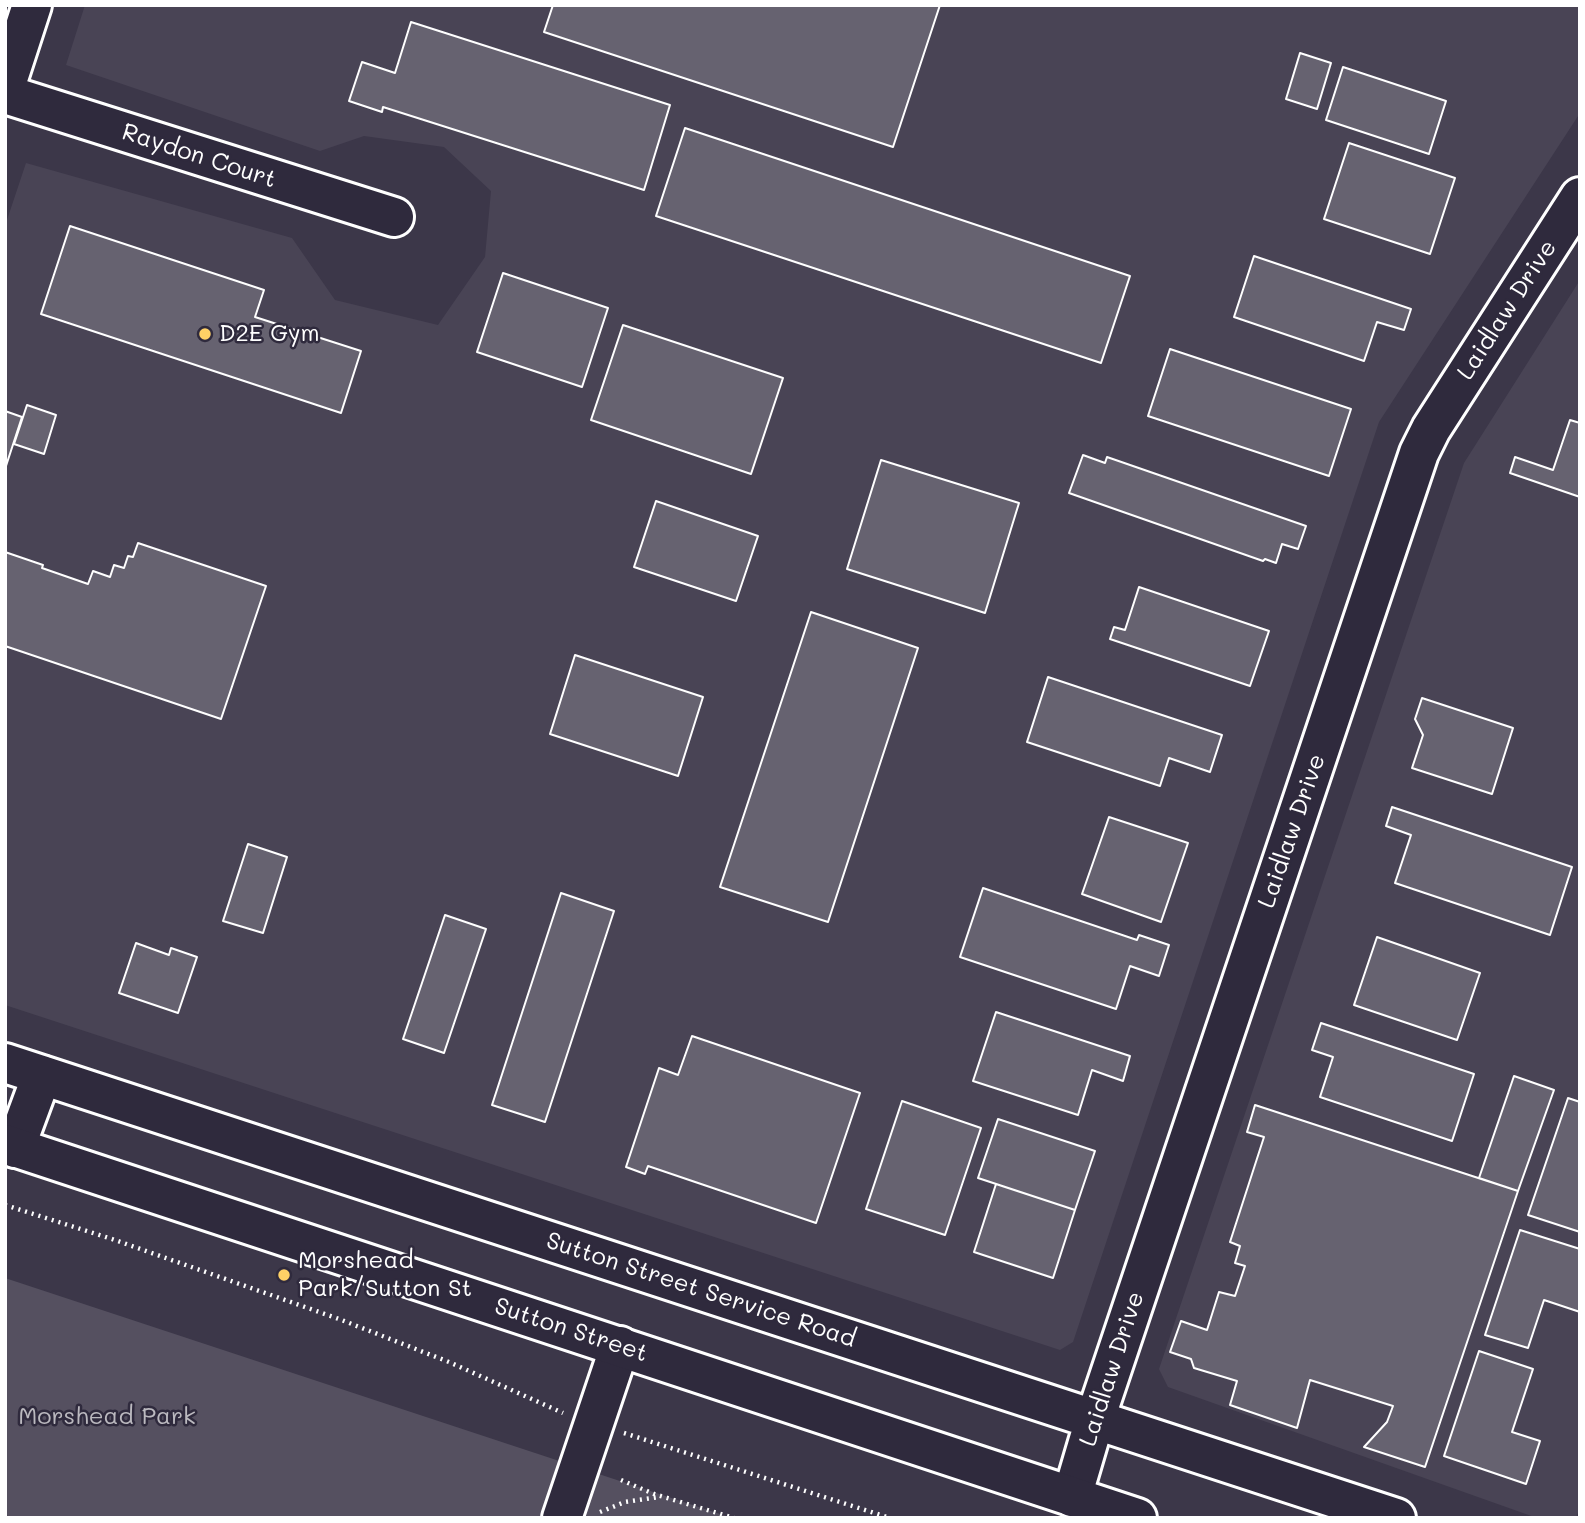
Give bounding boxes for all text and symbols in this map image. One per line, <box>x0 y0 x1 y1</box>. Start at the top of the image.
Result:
street label: Raydon Court <box>118 118 280 194</box>
street label: Laidlaw Drive <box>1451 235 1563 385</box>
place label: D2E Gym <box>219 320 320 348</box>
marker: D2E Gym <box>197 326 213 342</box>
street label: Laidlaw Drive <box>1252 750 1332 912</box>
street label: Sutton Street Service Road <box>543 1226 859 1354</box>
place label: Morshead Park/Sutton St <box>298 1247 472 1303</box>
marker: Morshead Park/Sutton St <box>276 1267 292 1283</box>
street label: Laidlaw Drive <box>1073 1288 1151 1450</box>
street label: Sutton Street <box>491 1292 651 1368</box>
park label: Morshead Park <box>18 1403 196 1431</box>

